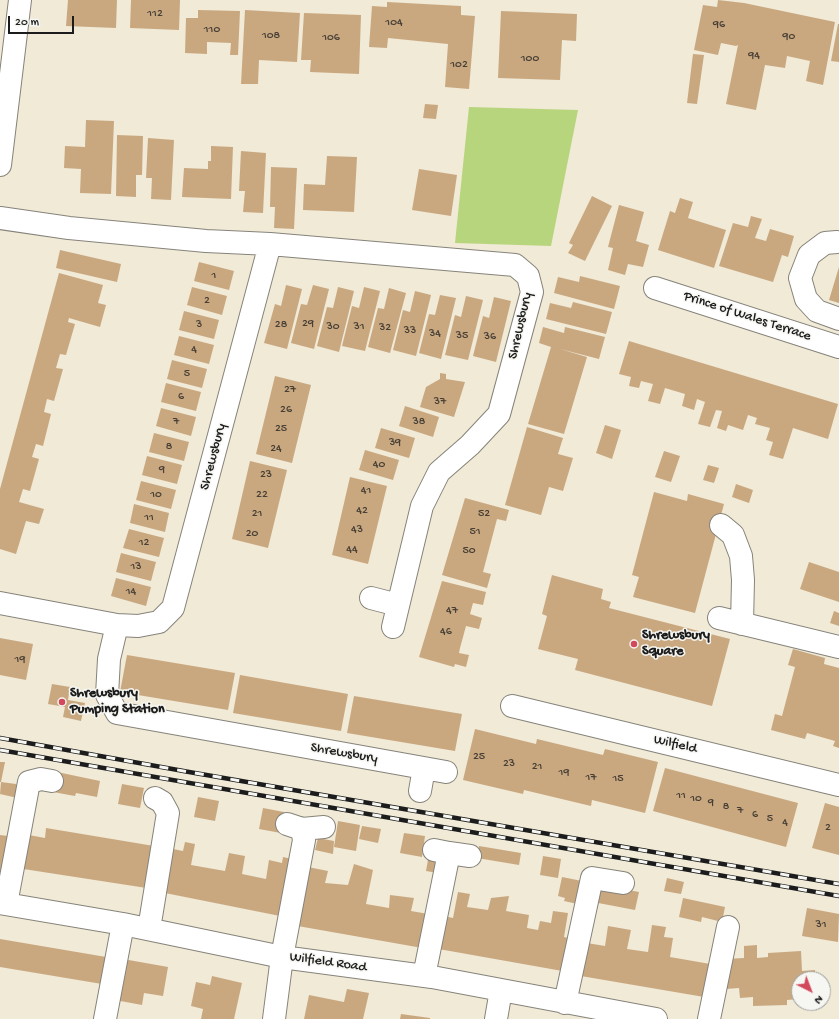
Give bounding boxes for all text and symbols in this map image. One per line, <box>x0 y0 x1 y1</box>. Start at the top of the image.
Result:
house number: 112 <box>147 7 163 21</box>
scale bar <box>10 8 76 34</box>
text: 20 m <box>15 16 39 30</box>
house number: 104 <box>385 16 403 30</box>
house number: 96 <box>713 18 725 32</box>
house number: 110 <box>204 23 220 37</box>
house number: 108 <box>262 29 280 43</box>
house number: 90 <box>783 30 795 44</box>
house number: 106 <box>322 31 340 45</box>
house number: 94 <box>748 49 760 63</box>
house number: 100 <box>521 52 539 66</box>
house number: 102 <box>450 58 468 72</box>
house number: 1 <box>212 269 216 283</box>
street label: Prince of Wales Terrace <box>681 288 813 346</box>
street label: Shrewsbury <box>505 291 537 361</box>
house number: 2 <box>204 294 210 308</box>
house number: 29 <box>302 317 314 331</box>
house number: 3 <box>196 318 202 332</box>
house number: 28 <box>275 318 287 332</box>
house number: 30 <box>326 320 340 334</box>
house number: 31 <box>353 320 365 334</box>
house number: 32 <box>379 321 391 335</box>
house number: 33 <box>404 324 416 338</box>
house number: 34 <box>429 327 441 341</box>
house number: 35 <box>456 329 468 343</box>
house number: 36 <box>484 330 496 344</box>
house number: 4 <box>191 343 197 357</box>
house number: 5 <box>184 367 190 381</box>
house number: 27 <box>284 383 296 397</box>
house number: 6 <box>178 390 184 404</box>
house number: 37 <box>434 395 446 409</box>
house number: 26 <box>280 403 292 417</box>
house number: 7 <box>173 415 179 429</box>
house number: 38 <box>413 415 425 429</box>
street label: Shrewsbury <box>197 422 231 492</box>
house number: 25 <box>275 422 287 436</box>
house number: 39 <box>389 436 401 450</box>
house number: 8 <box>166 440 172 454</box>
house number: 24 <box>270 442 282 456</box>
house number: 40 <box>373 458 385 472</box>
house number: 9 <box>159 463 165 477</box>
house number: 23 <box>260 468 272 482</box>
house number: 41 <box>361 484 371 498</box>
house number: 10 <box>150 488 162 502</box>
house number: 22 <box>256 488 268 502</box>
house number: 42 <box>356 504 368 518</box>
house number: 21 <box>252 507 262 521</box>
house number: 52 <box>478 507 490 521</box>
house number: 11 <box>144 511 154 525</box>
house number: 43 <box>351 523 363 537</box>
house number: 51 <box>469 525 481 539</box>
house number: 20 <box>246 527 258 541</box>
house number: 12 <box>139 536 149 550</box>
house number: 44 <box>346 543 358 557</box>
house number: 50 <box>462 544 476 558</box>
house number: 13 <box>130 560 142 574</box>
house number: 14 <box>126 585 136 599</box>
house number: 47 <box>446 604 458 618</box>
house number: 46 <box>440 625 452 639</box>
place label: Shrewsbury Square <box>642 628 710 660</box>
marker: Shrewsbury Square <box>629 639 639 649</box>
house number: 19 <box>15 653 25 667</box>
place label: Shrewsbury Pumping Station <box>70 686 165 718</box>
marker: Shrewsbury Pumping Station <box>57 697 67 707</box>
street label: Wilfield <box>652 732 698 758</box>
street label: Shrewsbury <box>309 740 379 768</box>
house number: 25 <box>473 750 485 764</box>
house number: 23 <box>503 757 515 771</box>
house number: 21 <box>532 760 542 774</box>
house number: 19 <box>559 766 569 780</box>
house number: 17 <box>585 771 597 785</box>
house number: 15 <box>612 772 624 786</box>
house number: 11 <box>676 789 686 803</box>
house number: 10 <box>690 792 702 806</box>
house number: 9 <box>708 796 714 810</box>
house number: 8 <box>723 800 729 814</box>
house number: 7 <box>737 804 743 818</box>
house number: 6 <box>752 808 758 822</box>
house number: 5 <box>767 812 773 826</box>
house number: 4 <box>782 816 788 830</box>
house number: 2 <box>825 821 831 835</box>
house number: 31 <box>815 918 827 932</box>
street label: Wilfield Road <box>288 949 368 977</box>
north arrow <box>791 971 831 1011</box>
text: N <box>812 992 825 1006</box>

